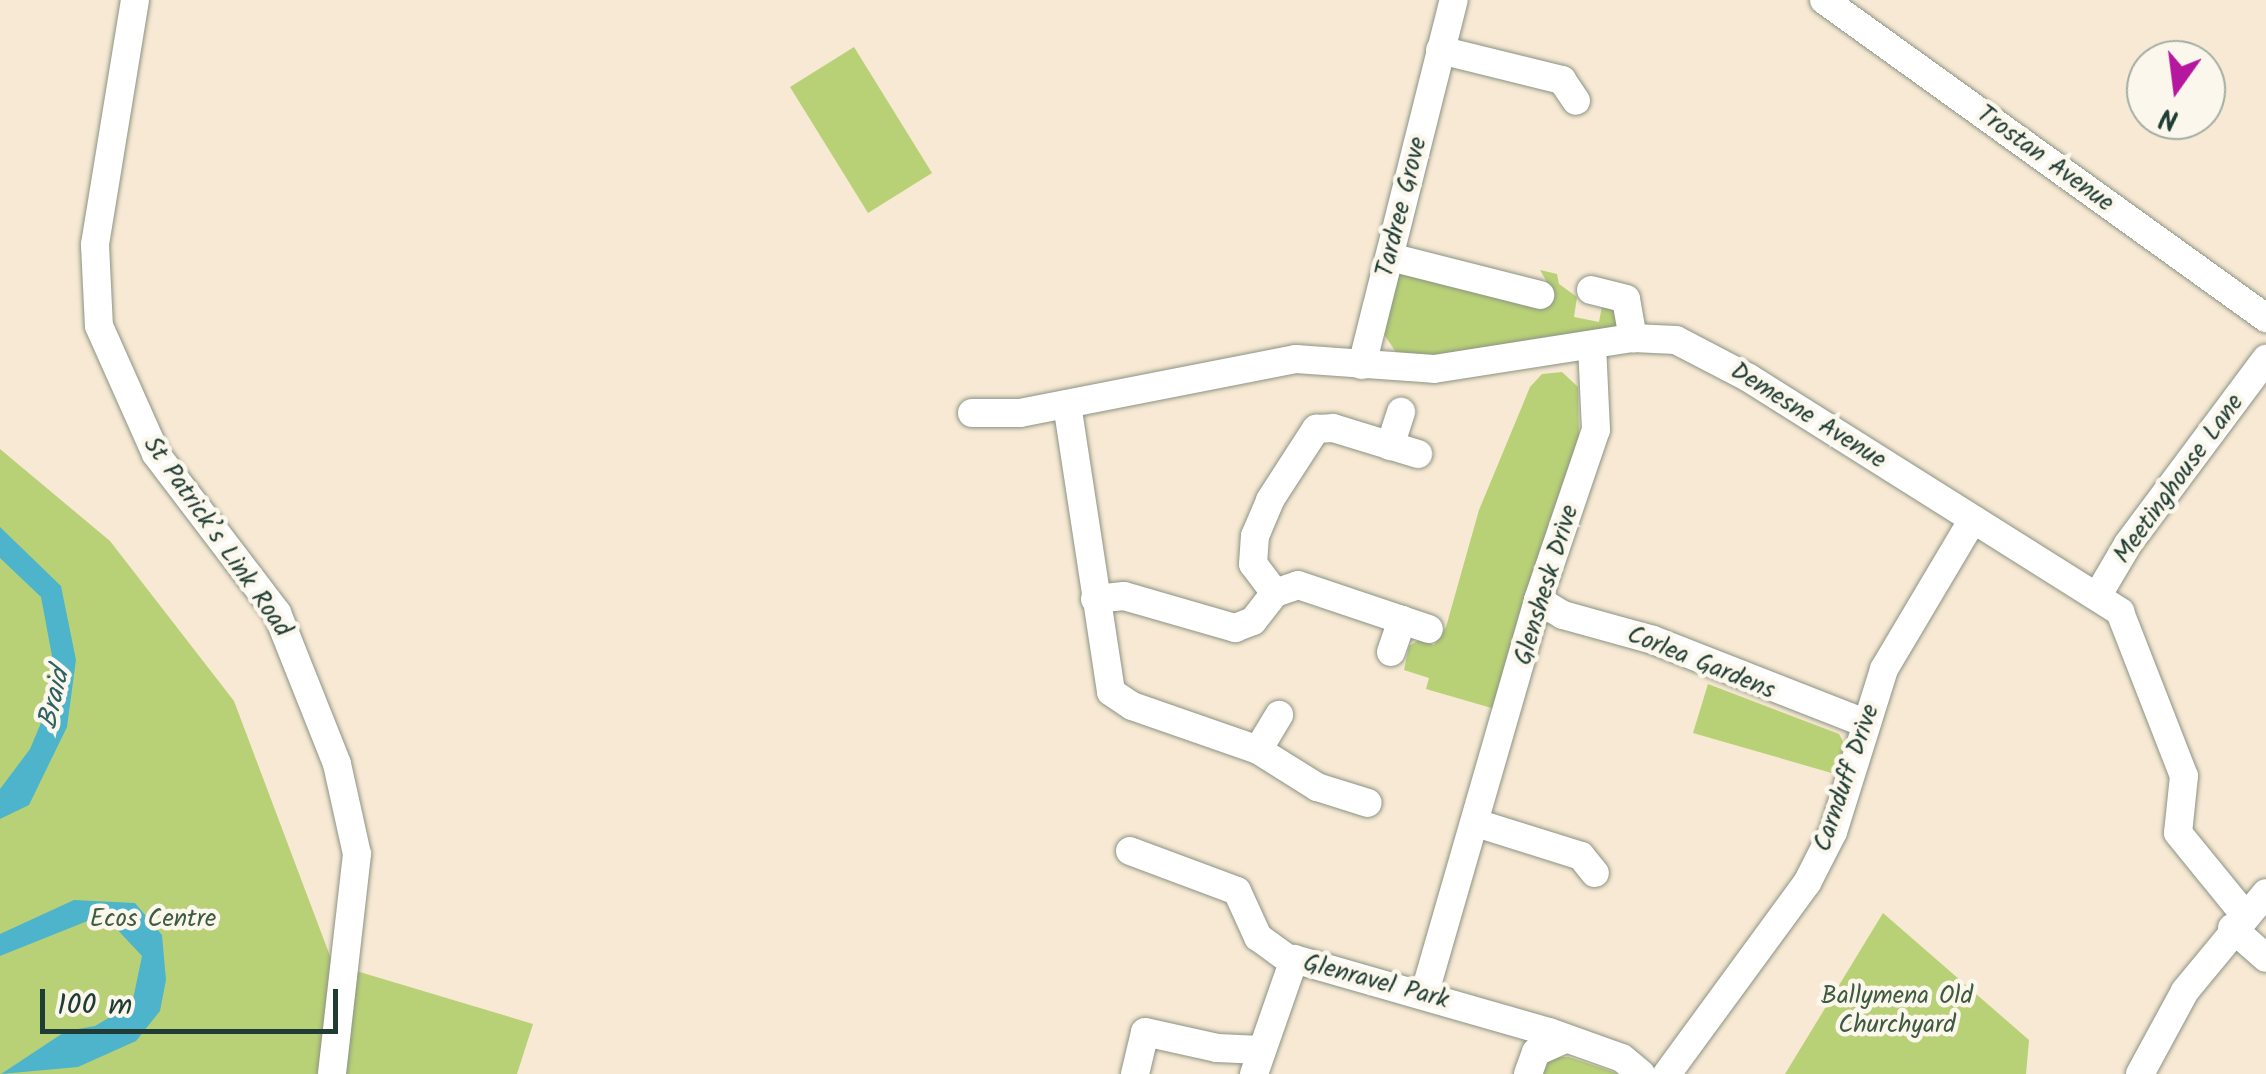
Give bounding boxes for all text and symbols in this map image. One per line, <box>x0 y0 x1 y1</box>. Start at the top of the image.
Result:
north arrow <box>2126 40 2226 140</box>
text: N <box>2155 94 2183 142</box>
street label: Trostan Avenue <box>1971 99 2119 219</box>
street label: Tardree Grove <box>1370 134 1434 280</box>
street label: Demesne Avenue <box>1725 356 1891 476</box>
street label: Meetinghouse Lane <box>2108 389 2250 569</box>
street label: St Patrick’s Link Road <box>137 431 297 643</box>
street label: Glenshesk Drive <box>1508 501 1586 669</box>
street label: Corlea Gardens <box>1623 620 1779 706</box>
water label: Braid <box>32 666 78 732</box>
street label: Carnduff Drive <box>1808 700 1886 856</box>
park label: Ecos Centre <box>90 904 216 934</box>
street label: Glenravel Park <box>1300 948 1452 1016</box>
scale bar <box>45 969 342 1031</box>
text: 100 m <box>57 982 132 1030</box>
park label: Ballymena Old Churchyard <box>1821 982 1973 1041</box>

